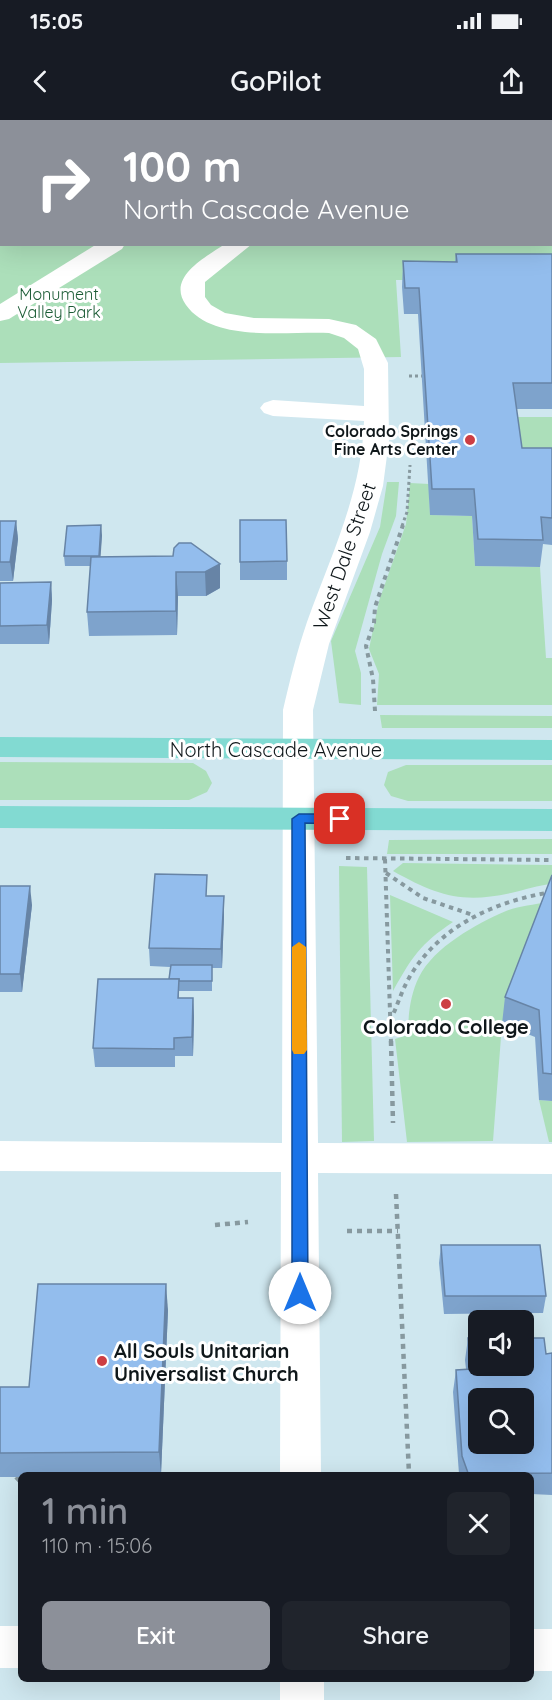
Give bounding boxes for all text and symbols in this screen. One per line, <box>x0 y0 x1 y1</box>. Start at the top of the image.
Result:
text: 15:05 <box>30 7 83 35</box>
text: GoPilot <box>230 64 322 98</box>
icon: back <box>24 65 57 98</box>
icon: share <box>495 65 528 98</box>
text: 100 m <box>123 140 241 193</box>
icon: right <box>24 144 102 222</box>
text: North Cascade Avenue <box>123 192 410 226</box>
park label: Monument Valley Park <box>17 284 101 322</box>
place label: Colorado Springs Fine Arts Center <box>325 421 458 459</box>
marker: Colorado Springs Fine Arts Center <box>463 433 477 447</box>
street label: West Dale Street <box>307 479 381 633</box>
street label: North Cascade Avenue <box>170 737 382 762</box>
pin <box>314 793 365 844</box>
icon: arrive <box>323 802 356 835</box>
marker: Colorado College <box>439 997 453 1011</box>
place label: Colorado College <box>363 1014 529 1039</box>
position arrow <box>268 1261 332 1325</box>
map controls <box>468 1310 534 1454</box>
button: sound <box>468 1310 534 1376</box>
place label: All Souls Unitarian Universalist Church <box>114 1338 299 1386</box>
marker: All Souls Unitarian Universalist Church <box>95 1354 109 1368</box>
button: search <box>468 1388 534 1454</box>
text: 1 min <box>42 1488 128 1533</box>
button: close <box>447 1492 510 1555</box>
text: 110 m · 15:06 <box>42 1533 152 1558</box>
button: Exit <box>42 1601 270 1670</box>
button: Share <box>282 1601 510 1670</box>

